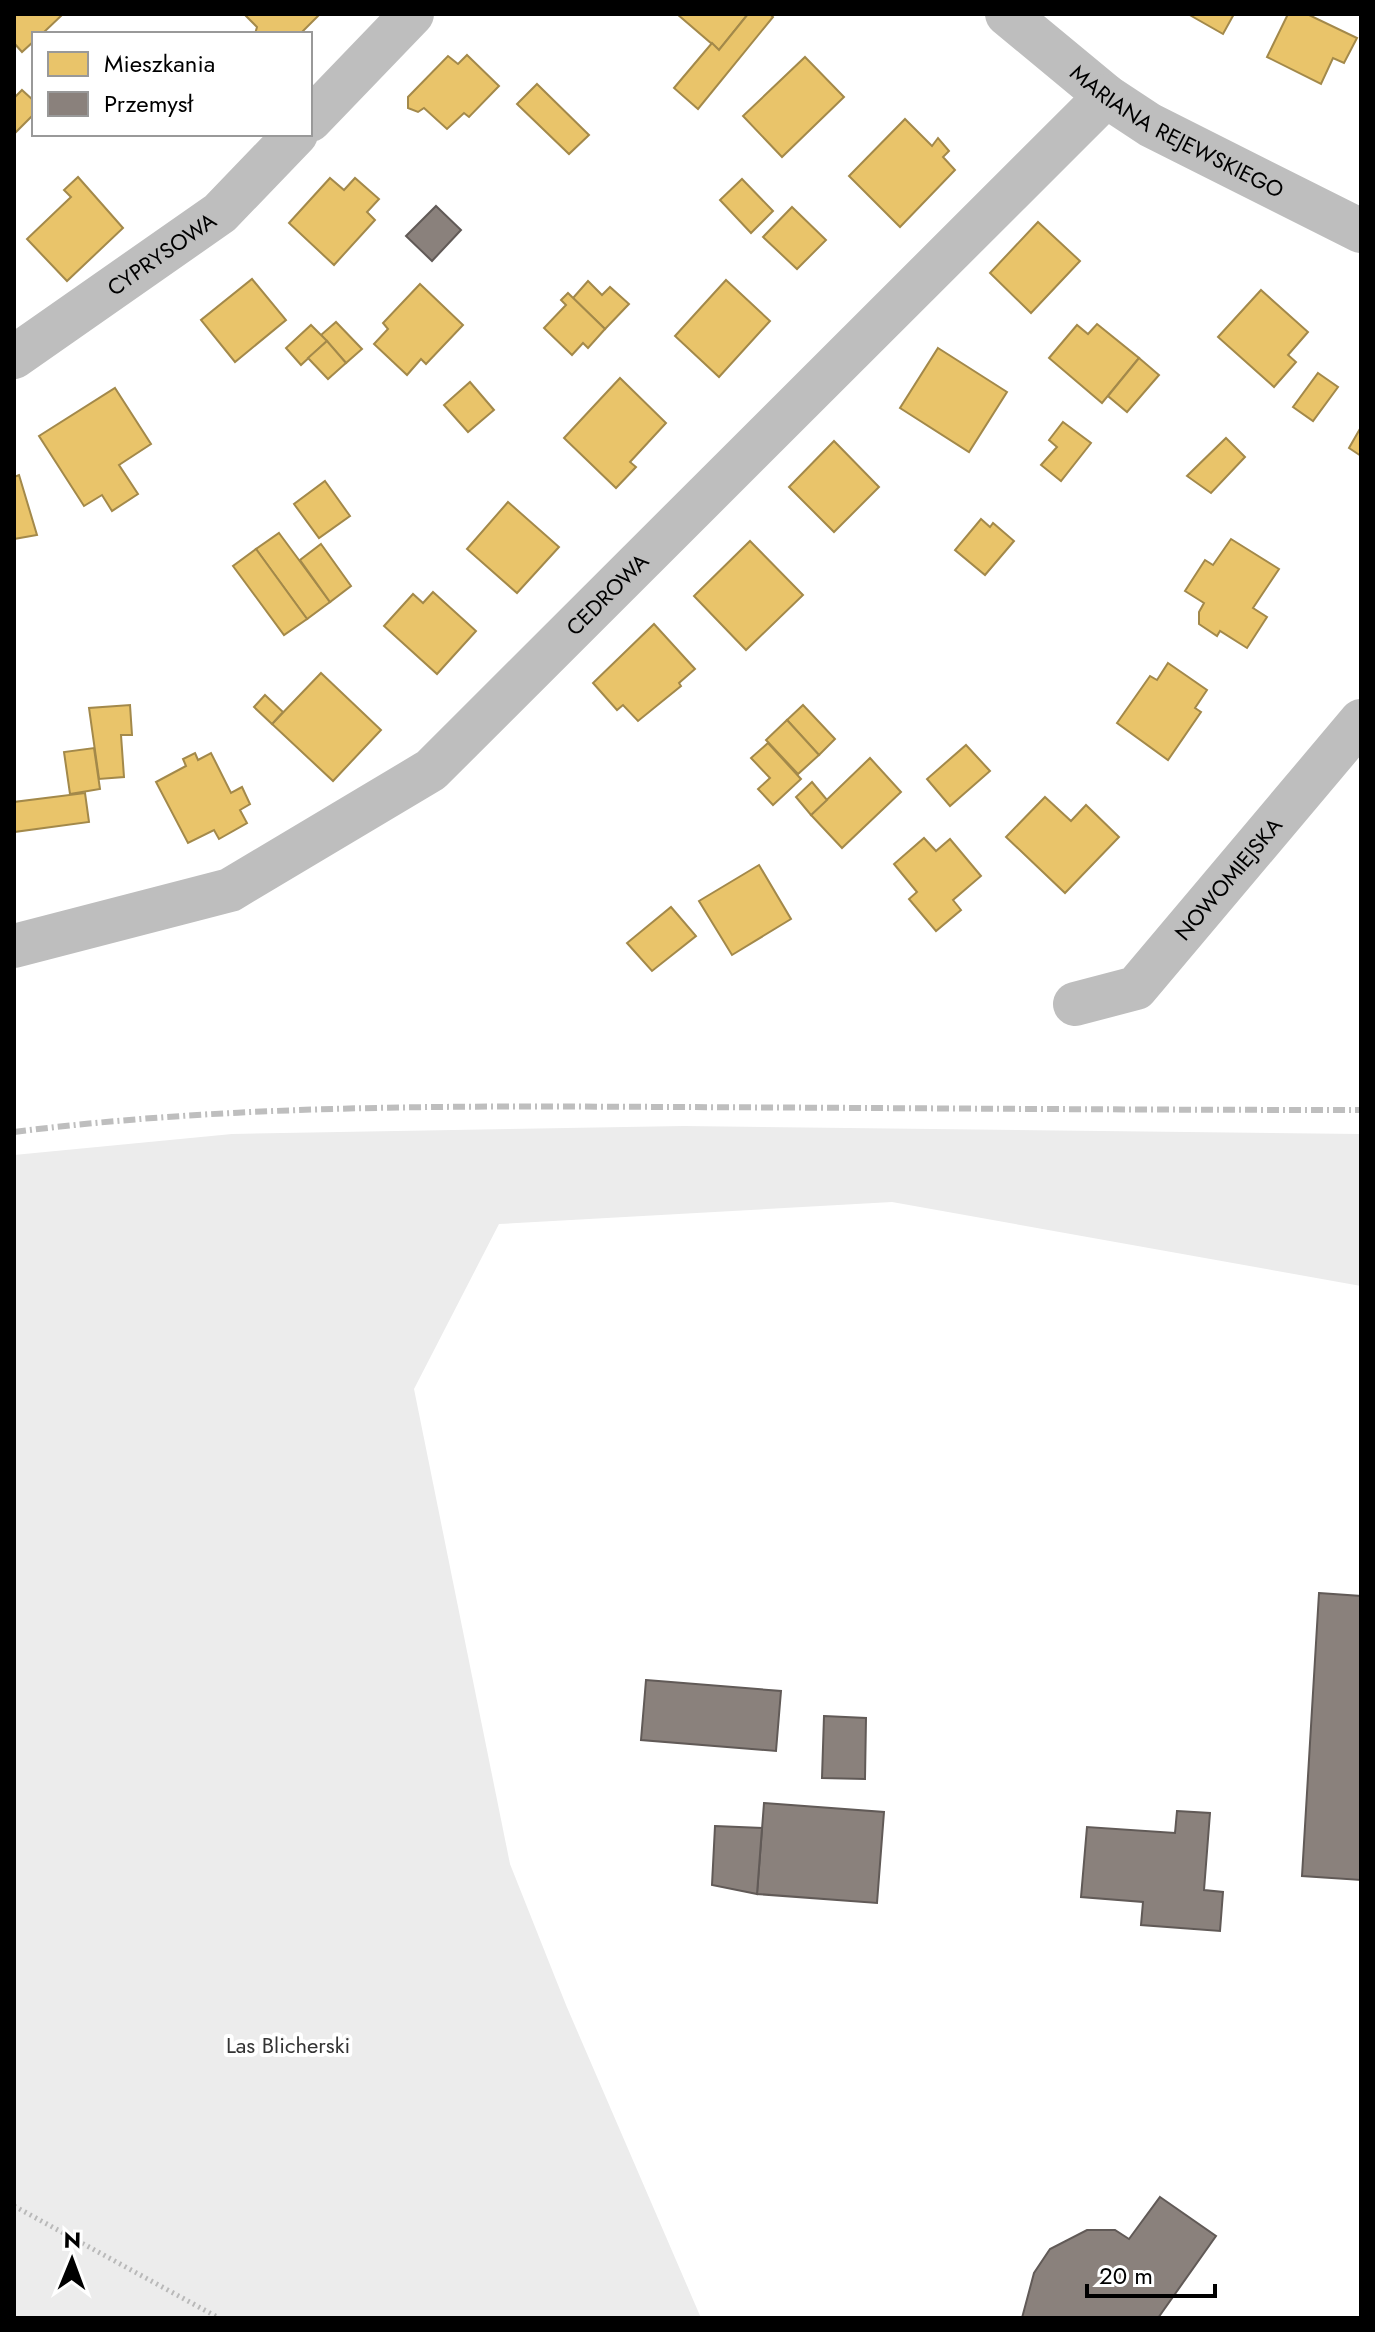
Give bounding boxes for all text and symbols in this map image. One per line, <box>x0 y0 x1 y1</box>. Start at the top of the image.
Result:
legend <box>32 32 312 136</box>
text: Mieszkania <box>104 46 215 81</box>
street label: MARIANA REJEWSKIEGO <box>1063 57 1290 206</box>
text: Przemysł <box>104 86 194 121</box>
street label: CYPRYSOWA <box>101 204 223 303</box>
street label: CEDROWA <box>558 545 656 643</box>
street label: NOWOMIEJSKA <box>1167 810 1290 947</box>
park label: Las Blicherski <box>226 2029 350 2061</box>
north arrow <box>32 2220 112 2300</box>
text: N <box>63 2224 81 2256</box>
scale bar <box>1087 2248 1215 2298</box>
text: 20 m <box>1099 2258 1153 2293</box>

